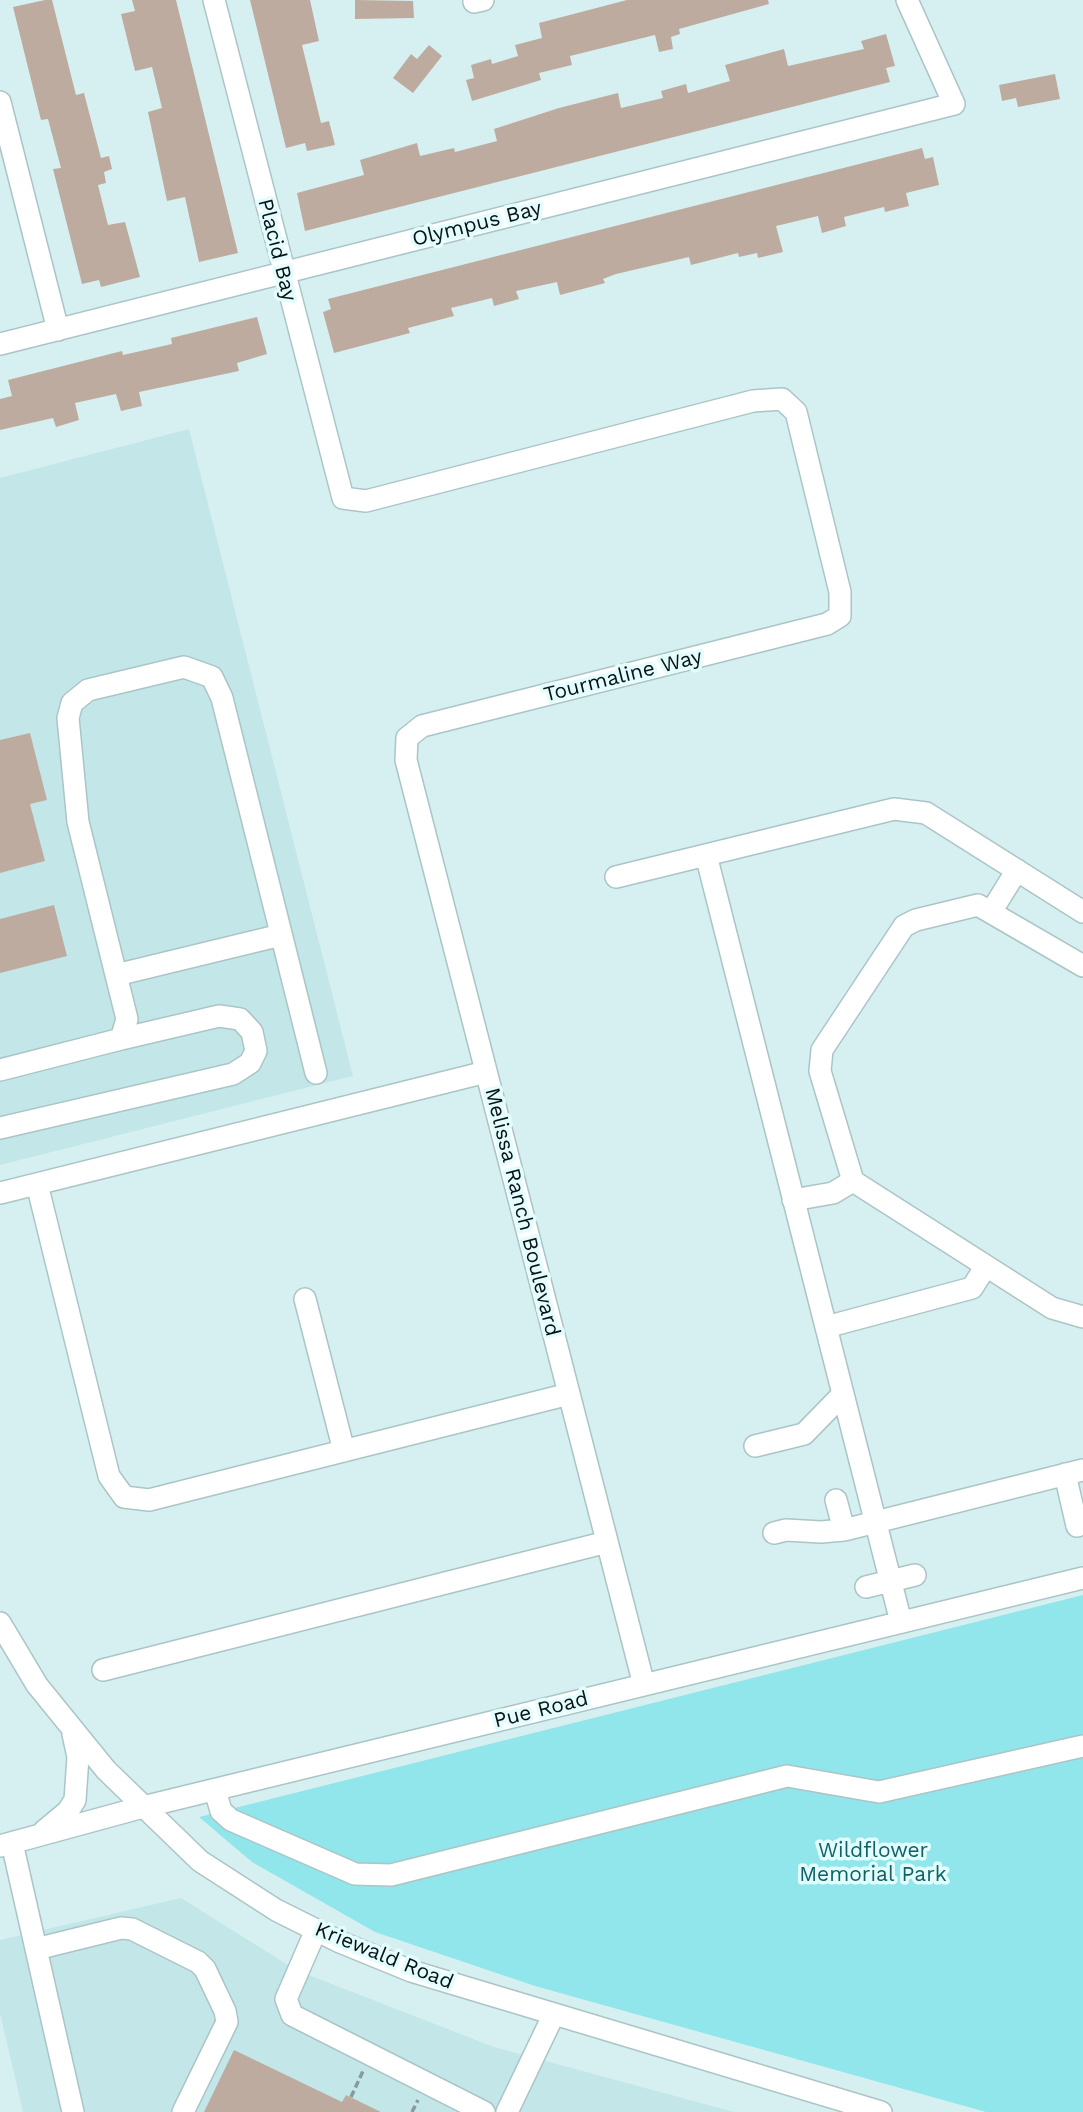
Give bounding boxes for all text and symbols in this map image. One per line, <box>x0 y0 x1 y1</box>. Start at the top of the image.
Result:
street label: Placid Bay <box>252 196 302 304</box>
street label: Olympus Bay <box>410 196 544 252</box>
street label: Tourmaline Way <box>541 644 705 708</box>
street label: Melissa Ranch Boulevard <box>479 1085 565 1339</box>
street label: Pue Road <box>491 1686 591 1734</box>
park label: Wildflower Memorial Park <box>799 1838 947 1888</box>
street label: Kriewald Road <box>311 1917 457 1995</box>

